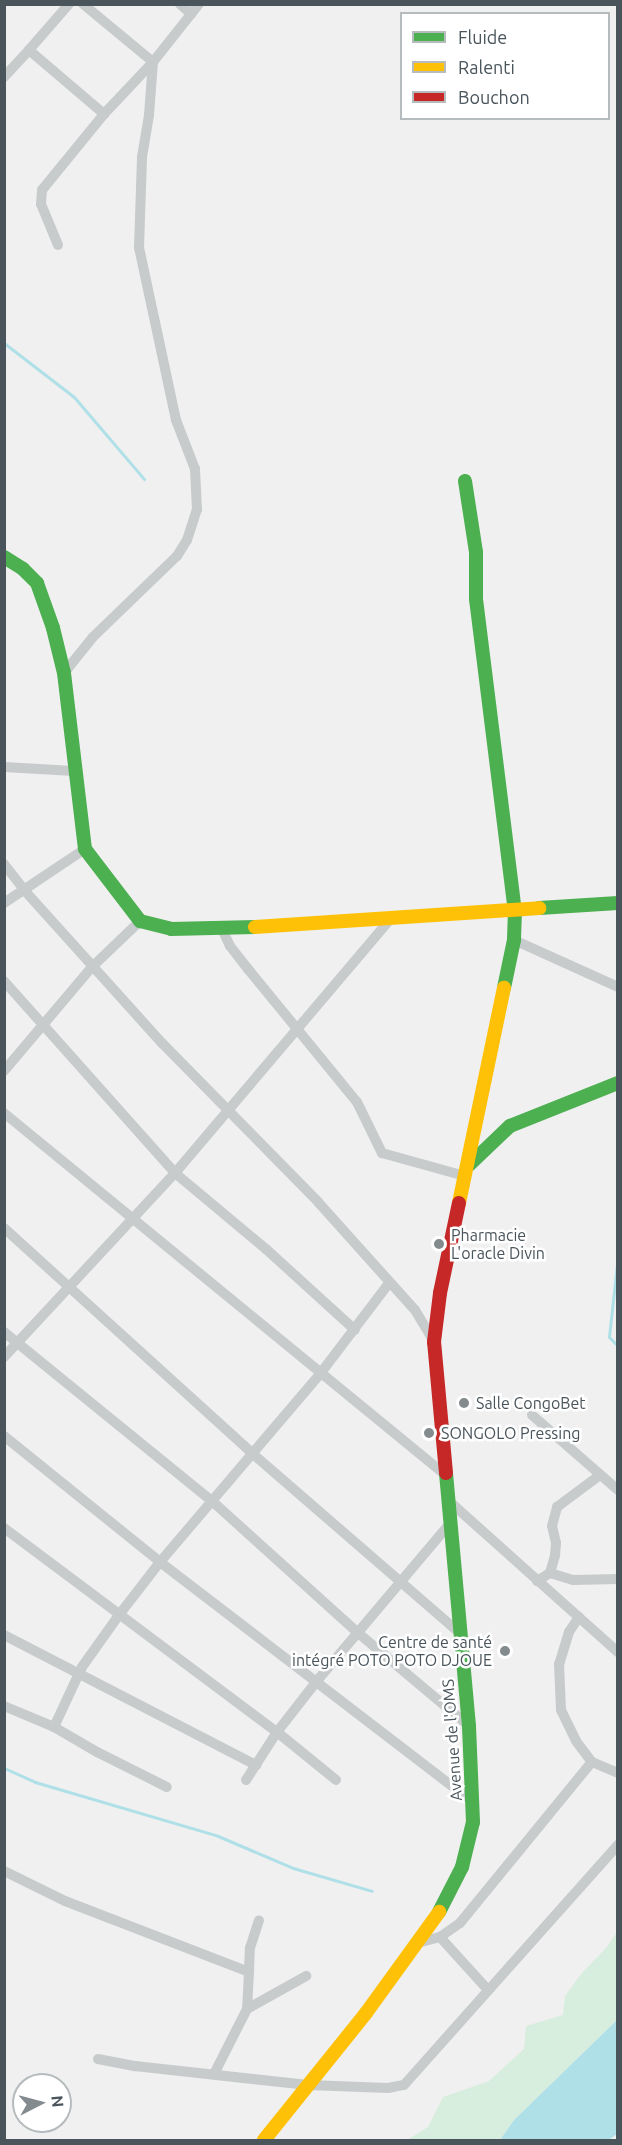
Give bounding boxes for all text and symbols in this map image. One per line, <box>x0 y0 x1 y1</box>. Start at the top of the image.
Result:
legend <box>400 12 610 120</box>
text: Fluide <box>458 27 507 47</box>
text: Ralenti <box>458 57 515 77</box>
text: Bouchon <box>458 87 530 107</box>
place label: Pharmacie L'oracle Divin <box>451 1225 545 1263</box>
marker: Pharmacie L'oracle Divin <box>432 1237 446 1251</box>
place label: Salle CongoBet <box>476 1393 586 1413</box>
marker: Salle CongoBet <box>457 1396 471 1410</box>
place label: SONGOLO Pressing <box>441 1423 581 1443</box>
marker: SONGOLO Pressing <box>422 1426 436 1440</box>
place label: Centre de santé intégré POTO POTO DJOUE <box>292 1632 492 1670</box>
marker: Centre de santé intégré POTO POTO DJOUE <box>496 1642 514 1660</box>
street label: Avenue de l'OMS <box>438 1678 466 1802</box>
north arrow <box>12 2073 72 2133</box>
text: N <box>48 2094 67 2108</box>

